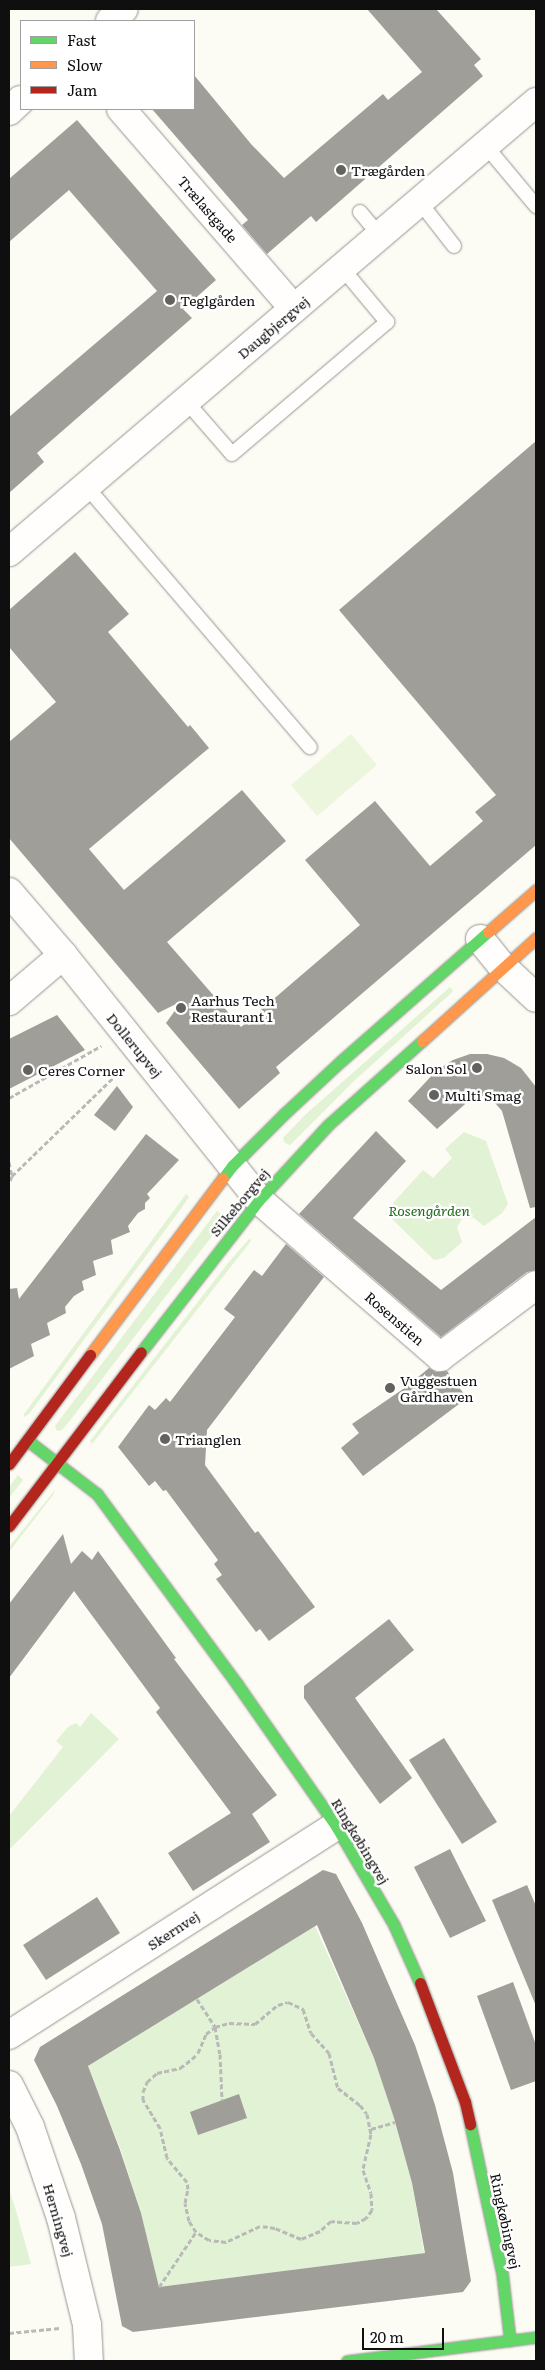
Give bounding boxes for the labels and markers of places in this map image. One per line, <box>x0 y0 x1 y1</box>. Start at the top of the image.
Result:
place label: Trægården <box>351 162 425 178</box>
marker: Trægården <box>335 164 347 176</box>
place label: Teglgården <box>180 292 255 308</box>
marker: Teglgården <box>164 294 176 306</box>
place label: Aarhus Tech Restaurant 1 <box>191 992 275 1024</box>
marker: Aarhus Tech Restaurant 1 <box>175 1002 187 1014</box>
place label: Salon Sol <box>405 1060 467 1076</box>
place label: Ceres Corner <box>38 1062 125 1078</box>
marker: Salon Sol <box>471 1062 483 1074</box>
marker: Ceres Corner <box>22 1064 34 1076</box>
place label: Multi Smag <box>444 1087 521 1103</box>
marker: Multi Smag <box>428 1089 440 1101</box>
place label: Vuggestuen Gårdhaven <box>400 1372 477 1404</box>
marker: Vuggestuen Gårdhaven <box>384 1382 396 1394</box>
place label: Trianglen <box>175 1431 242 1447</box>
marker: Trianglen <box>159 1433 171 1445</box>

